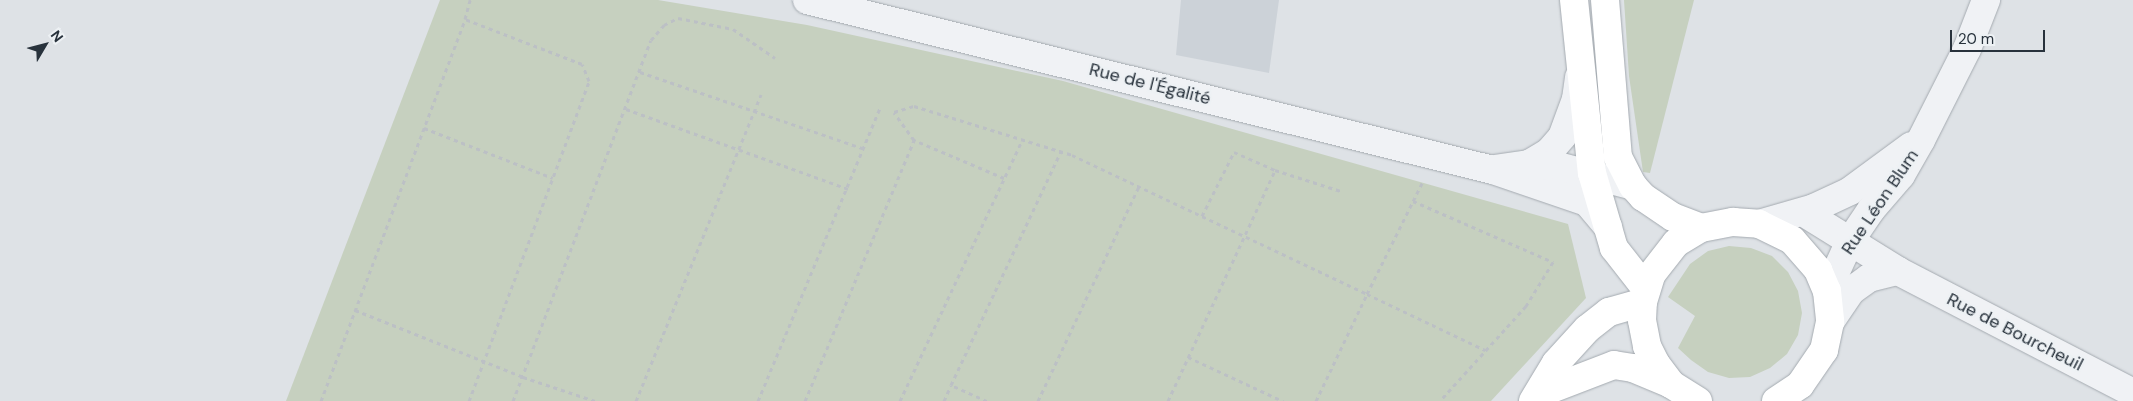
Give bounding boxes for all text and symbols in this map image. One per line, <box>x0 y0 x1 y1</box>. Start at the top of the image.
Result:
north arrow <box>20 20 70 70</box>
scale bar <box>1953 20 2048 52</box>
text: N <box>47 26 67 45</box>
text: 20 m <box>1958 29 1994 49</box>
street label: Rue de l'Égalité <box>1087 58 1213 110</box>
street label: Rue Léon Blum <box>1837 145 1923 259</box>
street label: Rue de Bourcheuil <box>1943 288 2087 376</box>

